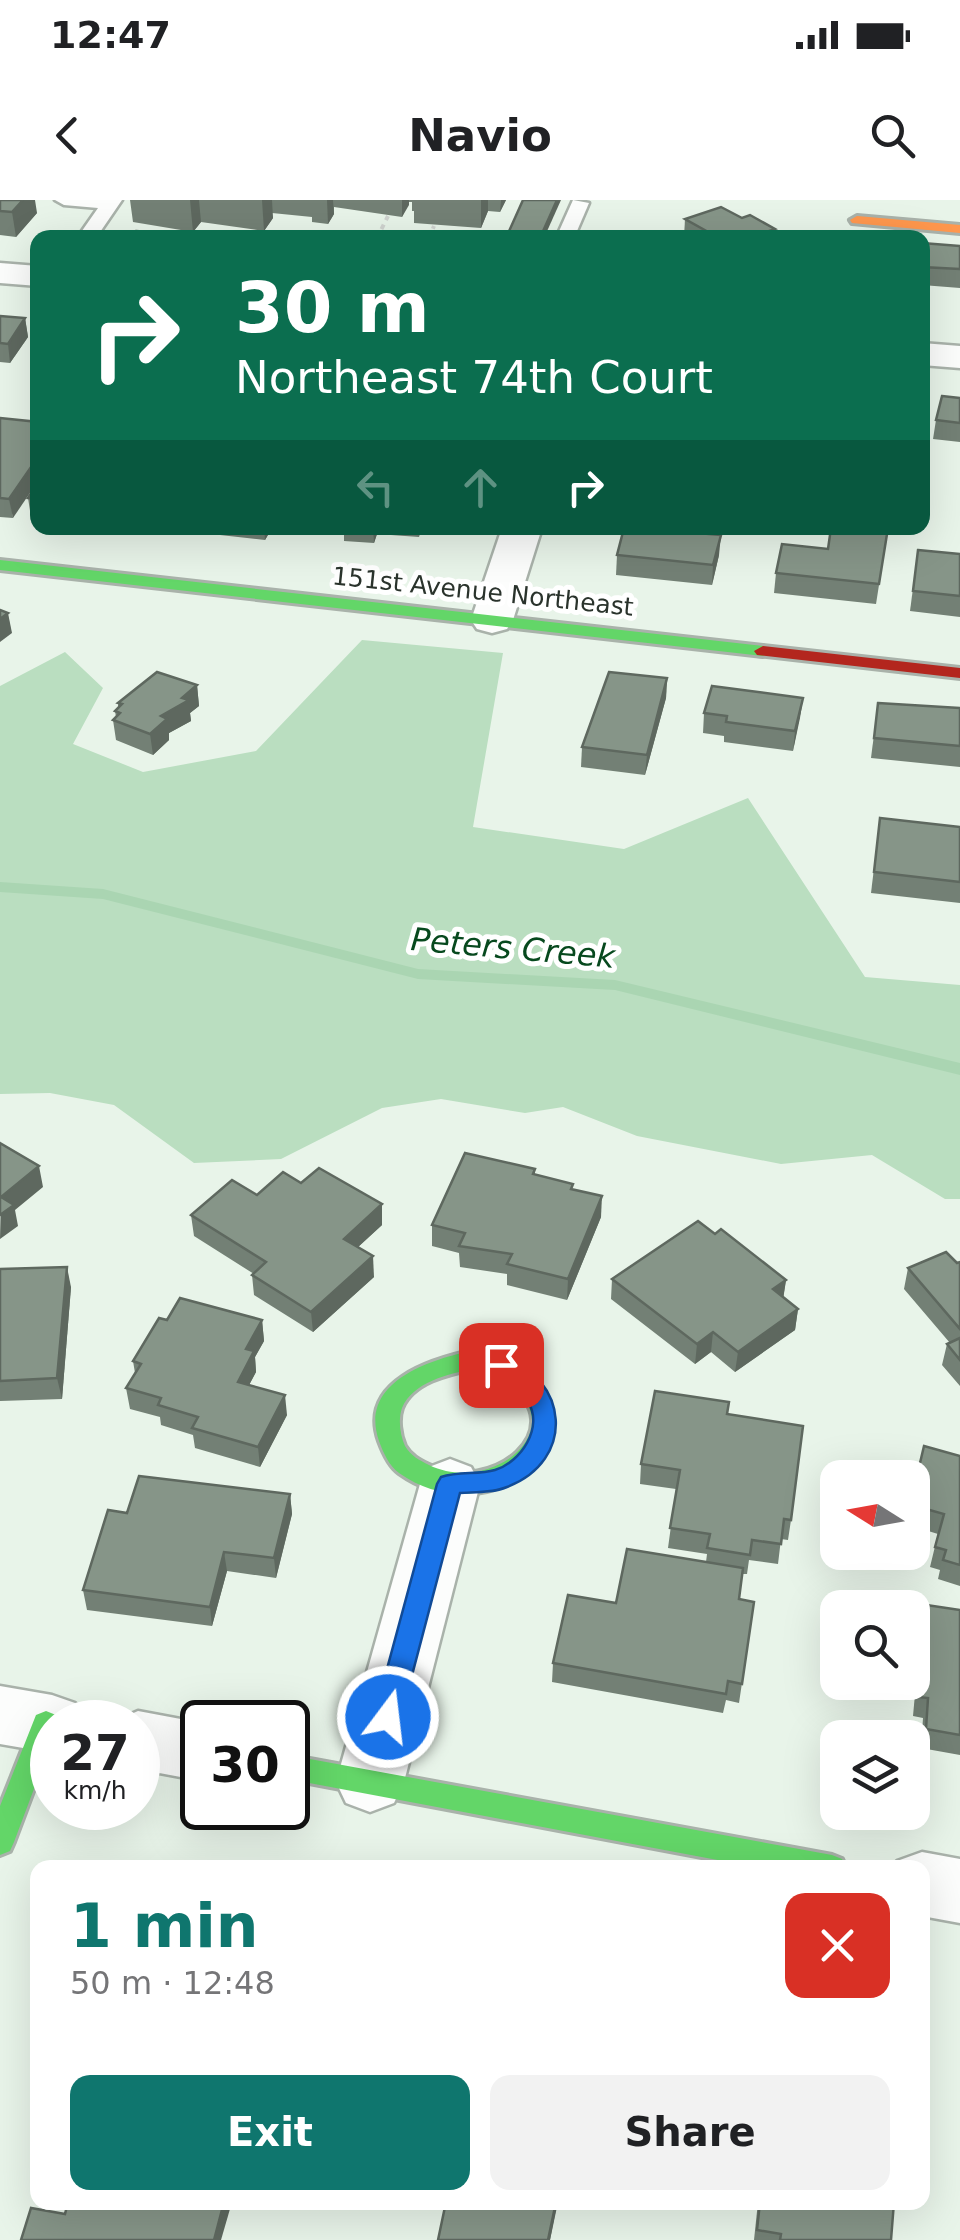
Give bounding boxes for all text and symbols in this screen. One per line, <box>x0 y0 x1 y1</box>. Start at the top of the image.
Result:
text: 12:47 <box>50 13 171 57</box>
icon: back <box>40 108 95 163</box>
icon: search <box>865 108 920 163</box>
text: Navio <box>408 109 552 162</box>
text: 30 m <box>235 267 430 349</box>
icon: right <box>70 270 200 400</box>
text: Northeast 74th Court <box>235 351 713 404</box>
icon: left <box>348 460 403 515</box>
icon: ahead <box>453 460 508 515</box>
icon: right <box>558 460 613 515</box>
street label: 151st Avenue Northeast <box>331 561 635 622</box>
water label: Peters Creek <box>409 920 618 976</box>
pin <box>459 1323 544 1408</box>
icon: arrive <box>474 1338 529 1393</box>
north arrow <box>820 1460 930 1570</box>
map controls <box>820 1460 930 1830</box>
button: search <box>820 1590 930 1700</box>
position arrow <box>336 1665 440 1769</box>
speed limit sign: 30 <box>180 1700 310 1830</box>
button: layers <box>820 1720 930 1830</box>
text: 27 <box>60 1724 130 1782</box>
text: km/h <box>63 1776 127 1805</box>
text: 1 min <box>70 1891 258 1961</box>
button: close <box>785 1893 890 1998</box>
text: 50 m · 12:48 <box>70 1964 275 2002</box>
button: Exit <box>70 2075 470 2190</box>
button: Share <box>490 2075 890 2190</box>

